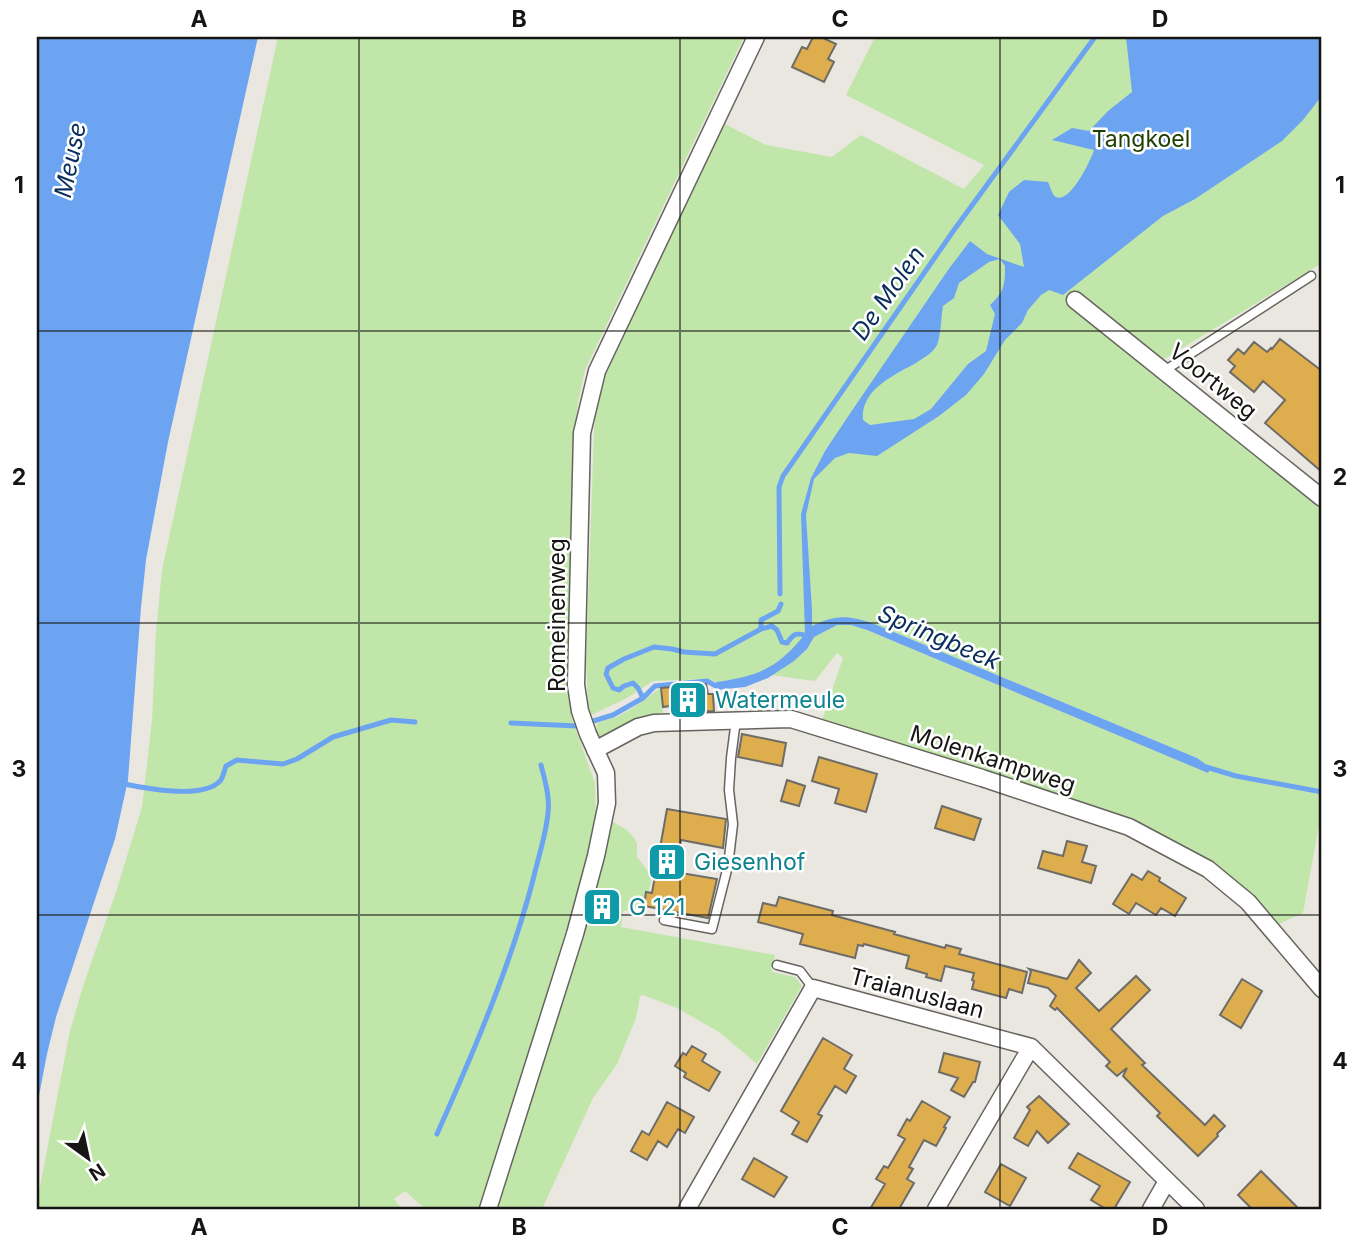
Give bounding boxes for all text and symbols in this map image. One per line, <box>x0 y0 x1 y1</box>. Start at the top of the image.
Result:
text: A <box>190 5 208 33</box>
text: B <box>511 5 527 33</box>
text: C <box>831 5 849 33</box>
text: D <box>1152 5 1168 33</box>
water label: Meuse <box>48 120 92 200</box>
park label: Tangkoel <box>1092 125 1190 153</box>
text: 1 <box>14 171 24 199</box>
text: 1 <box>1335 171 1345 199</box>
water label: De Molen <box>845 241 931 345</box>
street label: Voortweg <box>1163 337 1263 425</box>
text: 2 <box>12 463 26 491</box>
text: 2 <box>1333 463 1347 491</box>
street label: Romeinenweg <box>543 538 571 692</box>
water label: Springbeek <box>874 598 1005 676</box>
building icon: Watermeule <box>667 679 709 721</box>
place label: Watermeule <box>715 686 845 714</box>
street label: Molenkampweg <box>907 719 1079 799</box>
text: 3 <box>12 755 26 783</box>
text: 3 <box>1333 755 1347 783</box>
building icon: Giesenhof <box>646 841 688 883</box>
place label: Giesenhof <box>694 848 806 876</box>
building icon: G 121 <box>581 886 623 928</box>
place label: G 121 <box>629 893 685 921</box>
street label: Traianuslaan <box>847 962 987 1024</box>
text: 4 <box>11 1047 27 1075</box>
text: 4 <box>1332 1047 1348 1075</box>
north arrow <box>52 1124 122 1194</box>
text: N <box>85 1158 109 1185</box>
text: A <box>190 1213 208 1241</box>
text: B <box>511 1213 527 1241</box>
text: C <box>831 1213 849 1241</box>
text: D <box>1152 1213 1168 1241</box>

